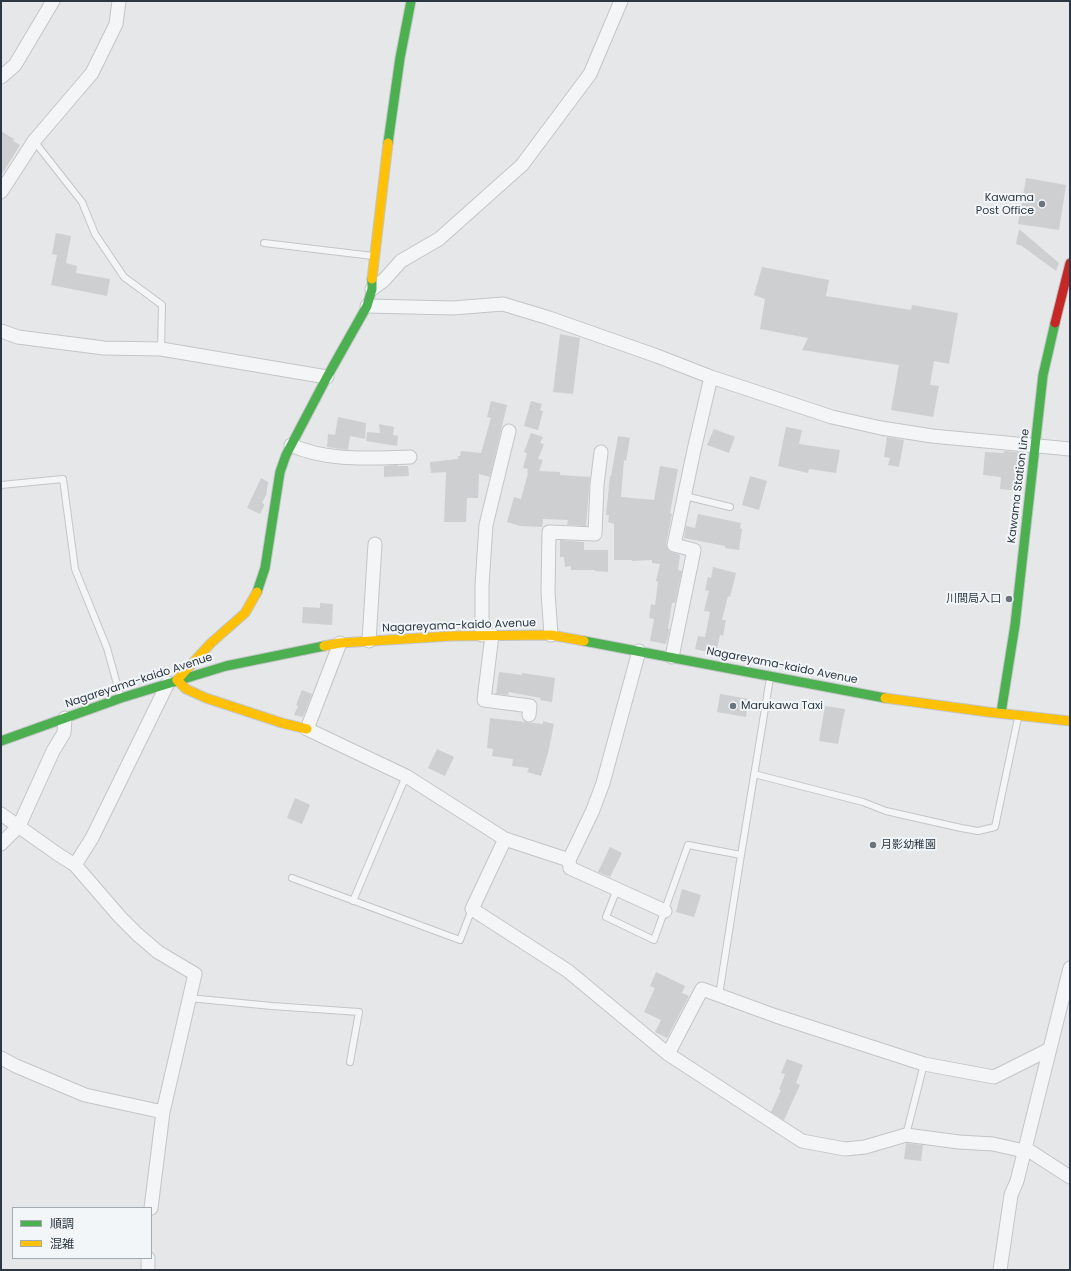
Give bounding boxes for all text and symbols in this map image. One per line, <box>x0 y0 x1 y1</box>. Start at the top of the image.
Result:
place label: Kawama Post Office <box>976 191 1034 217</box>
marker: Kawama Post Office <box>1037 199 1047 209</box>
street label: Kawama Station Line <box>1005 428 1033 544</box>
place label: 川間局入口 <box>946 592 1001 606</box>
marker: 川間局入口 <box>1004 594 1014 604</box>
street label: Nagareyama-kaido Avenue <box>382 617 536 635</box>
street label: Nagareyama-kaido Avenue <box>705 645 859 687</box>
street label: Nagareyama-kaido Avenue <box>64 651 214 711</box>
place label: Marukawa Taxi <box>741 699 823 713</box>
marker: Marukawa Taxi <box>728 701 738 711</box>
place label: 月影幼稚園 <box>881 838 936 852</box>
marker: 月影幼稚園 <box>868 840 878 850</box>
legend <box>12 1207 152 1259</box>
text: 順調 <box>50 1215 74 1232</box>
text: 混雑 <box>50 1235 74 1252</box>

